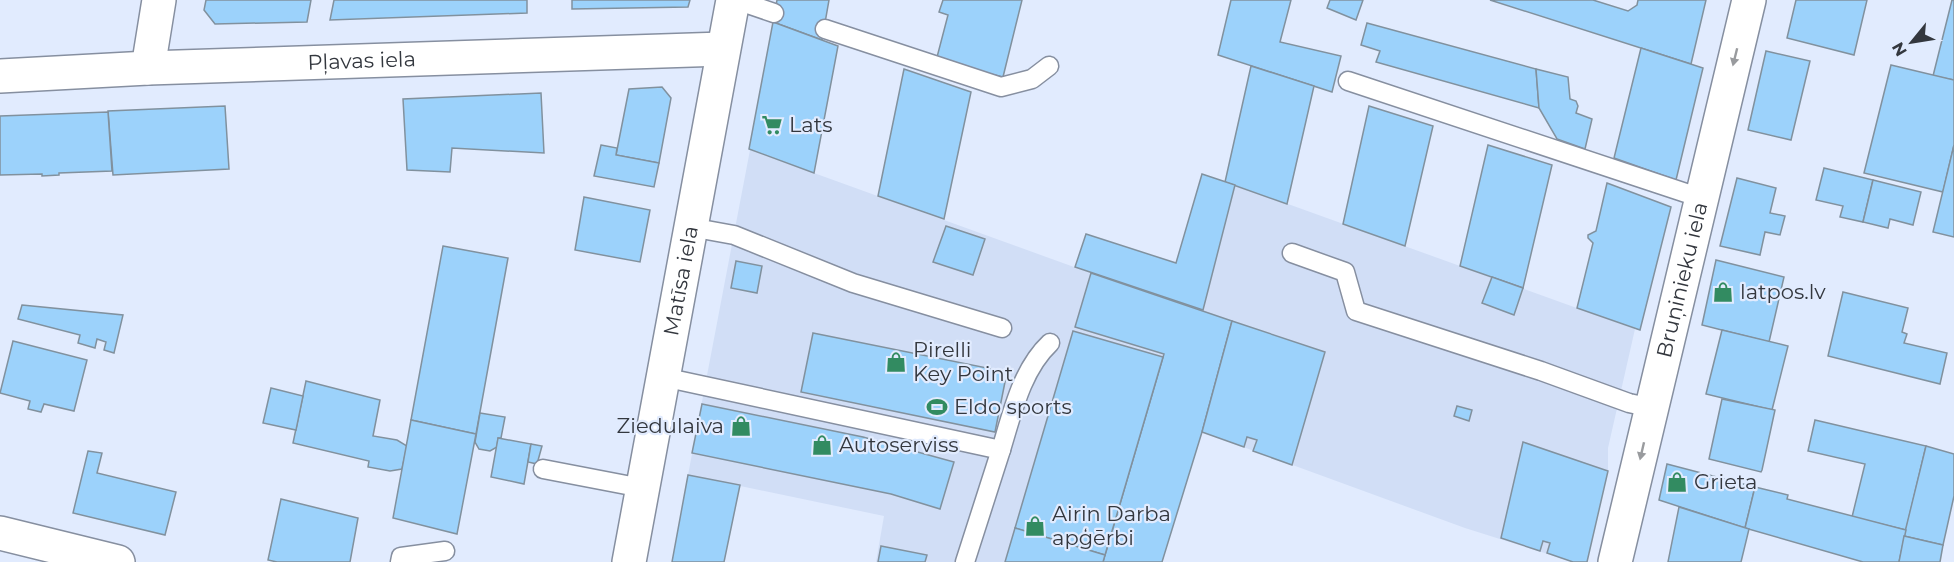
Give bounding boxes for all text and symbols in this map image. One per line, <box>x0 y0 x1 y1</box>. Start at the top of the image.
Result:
north arrow <box>1882 12 1942 72</box>
text: N <box>1888 39 1911 60</box>
street label: Pļavas iela <box>307 46 416 75</box>
one-way arrow <box>1730 48 1740 66</box>
place label: Lats <box>789 112 833 137</box>
supermarket icon: Lats <box>760 113 784 137</box>
street label: Bruņinieku iela <box>1651 199 1712 360</box>
street label: Matīsa iela <box>658 224 703 338</box>
place label: latpos.lv <box>1740 279 1826 304</box>
shop icon: latpos.lv <box>1711 280 1735 304</box>
place label: Pirelli Key Point <box>913 337 1013 386</box>
shop icon: Pirelli Key Point <box>884 350 908 374</box>
place label: Eldo sports <box>954 394 1072 419</box>
sports icon: Eldo sports <box>925 395 949 419</box>
place label: Ziedulaiva <box>617 413 724 438</box>
shop icon: Ziedulaiva <box>729 414 753 438</box>
place label: Autoserviss <box>839 432 958 457</box>
shop icon: Autoserviss <box>810 433 834 457</box>
one-way arrow <box>1636 442 1646 460</box>
place label: Grieta <box>1694 469 1757 494</box>
shop icon: Grieta <box>1665 470 1689 494</box>
place label: Airin Darba apģērbi <box>1052 501 1171 550</box>
shop icon: Airin Darba apģērbi <box>1023 514 1047 538</box>

